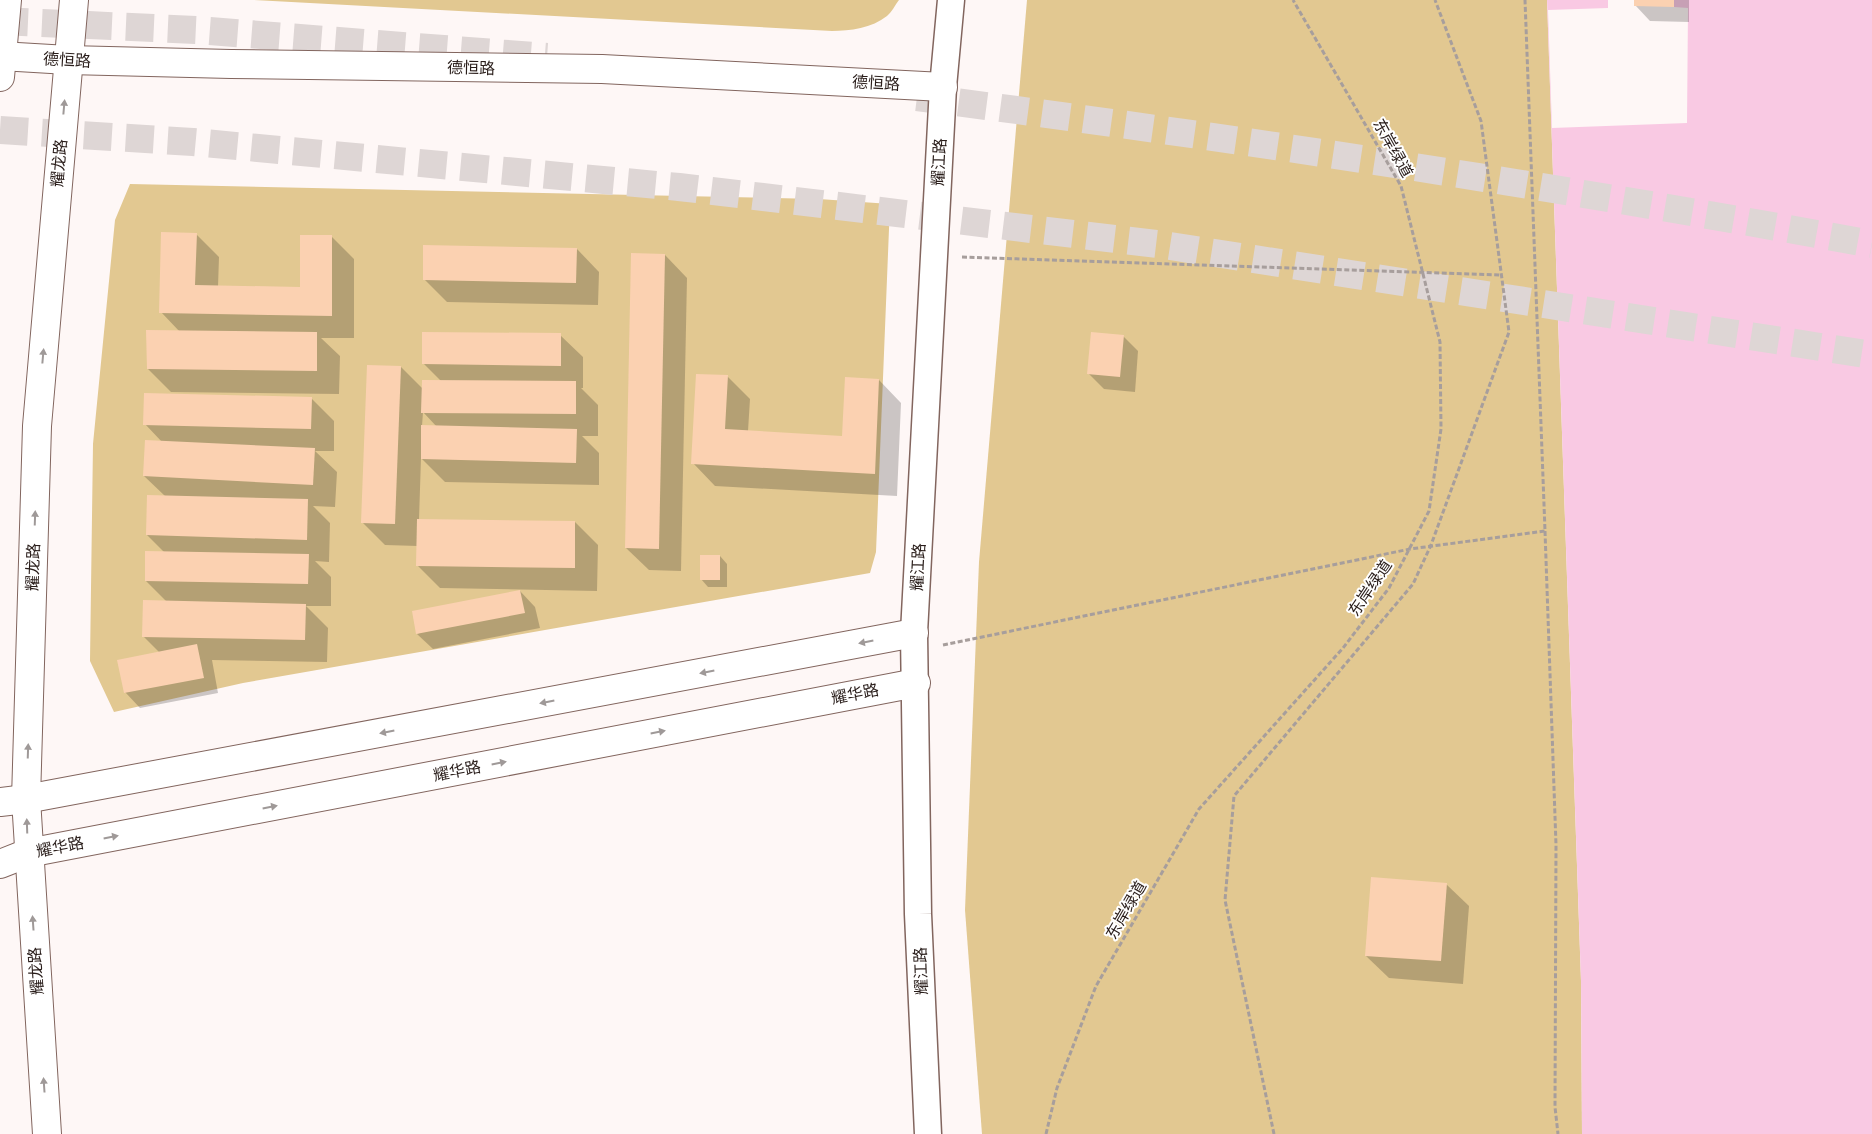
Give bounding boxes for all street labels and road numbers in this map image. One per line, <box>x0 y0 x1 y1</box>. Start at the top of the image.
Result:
street label: 德恒路 <box>43 49 91 71</box>
street label: 德恒路 <box>447 58 495 78</box>
street label: 德恒路 <box>852 72 900 94</box>
street label: 东岸绿道 <box>1369 115 1417 181</box>
street label: 耀龙路 <box>47 138 71 188</box>
street label: 耀江路 <box>928 138 950 186</box>
street label: 耀龙路 <box>23 543 43 591</box>
street label: 耀江路 <box>907 543 929 591</box>
street label: 东岸绿道 <box>1344 556 1396 620</box>
street label: 耀华路 <box>830 680 880 708</box>
street label: 耀华路 <box>432 757 482 785</box>
street label: 耀华路 <box>35 833 85 861</box>
street label: 东岸绿道 <box>1102 878 1150 942</box>
street label: 耀龙路 <box>25 946 47 996</box>
street label: 耀江路 <box>911 947 931 995</box>

